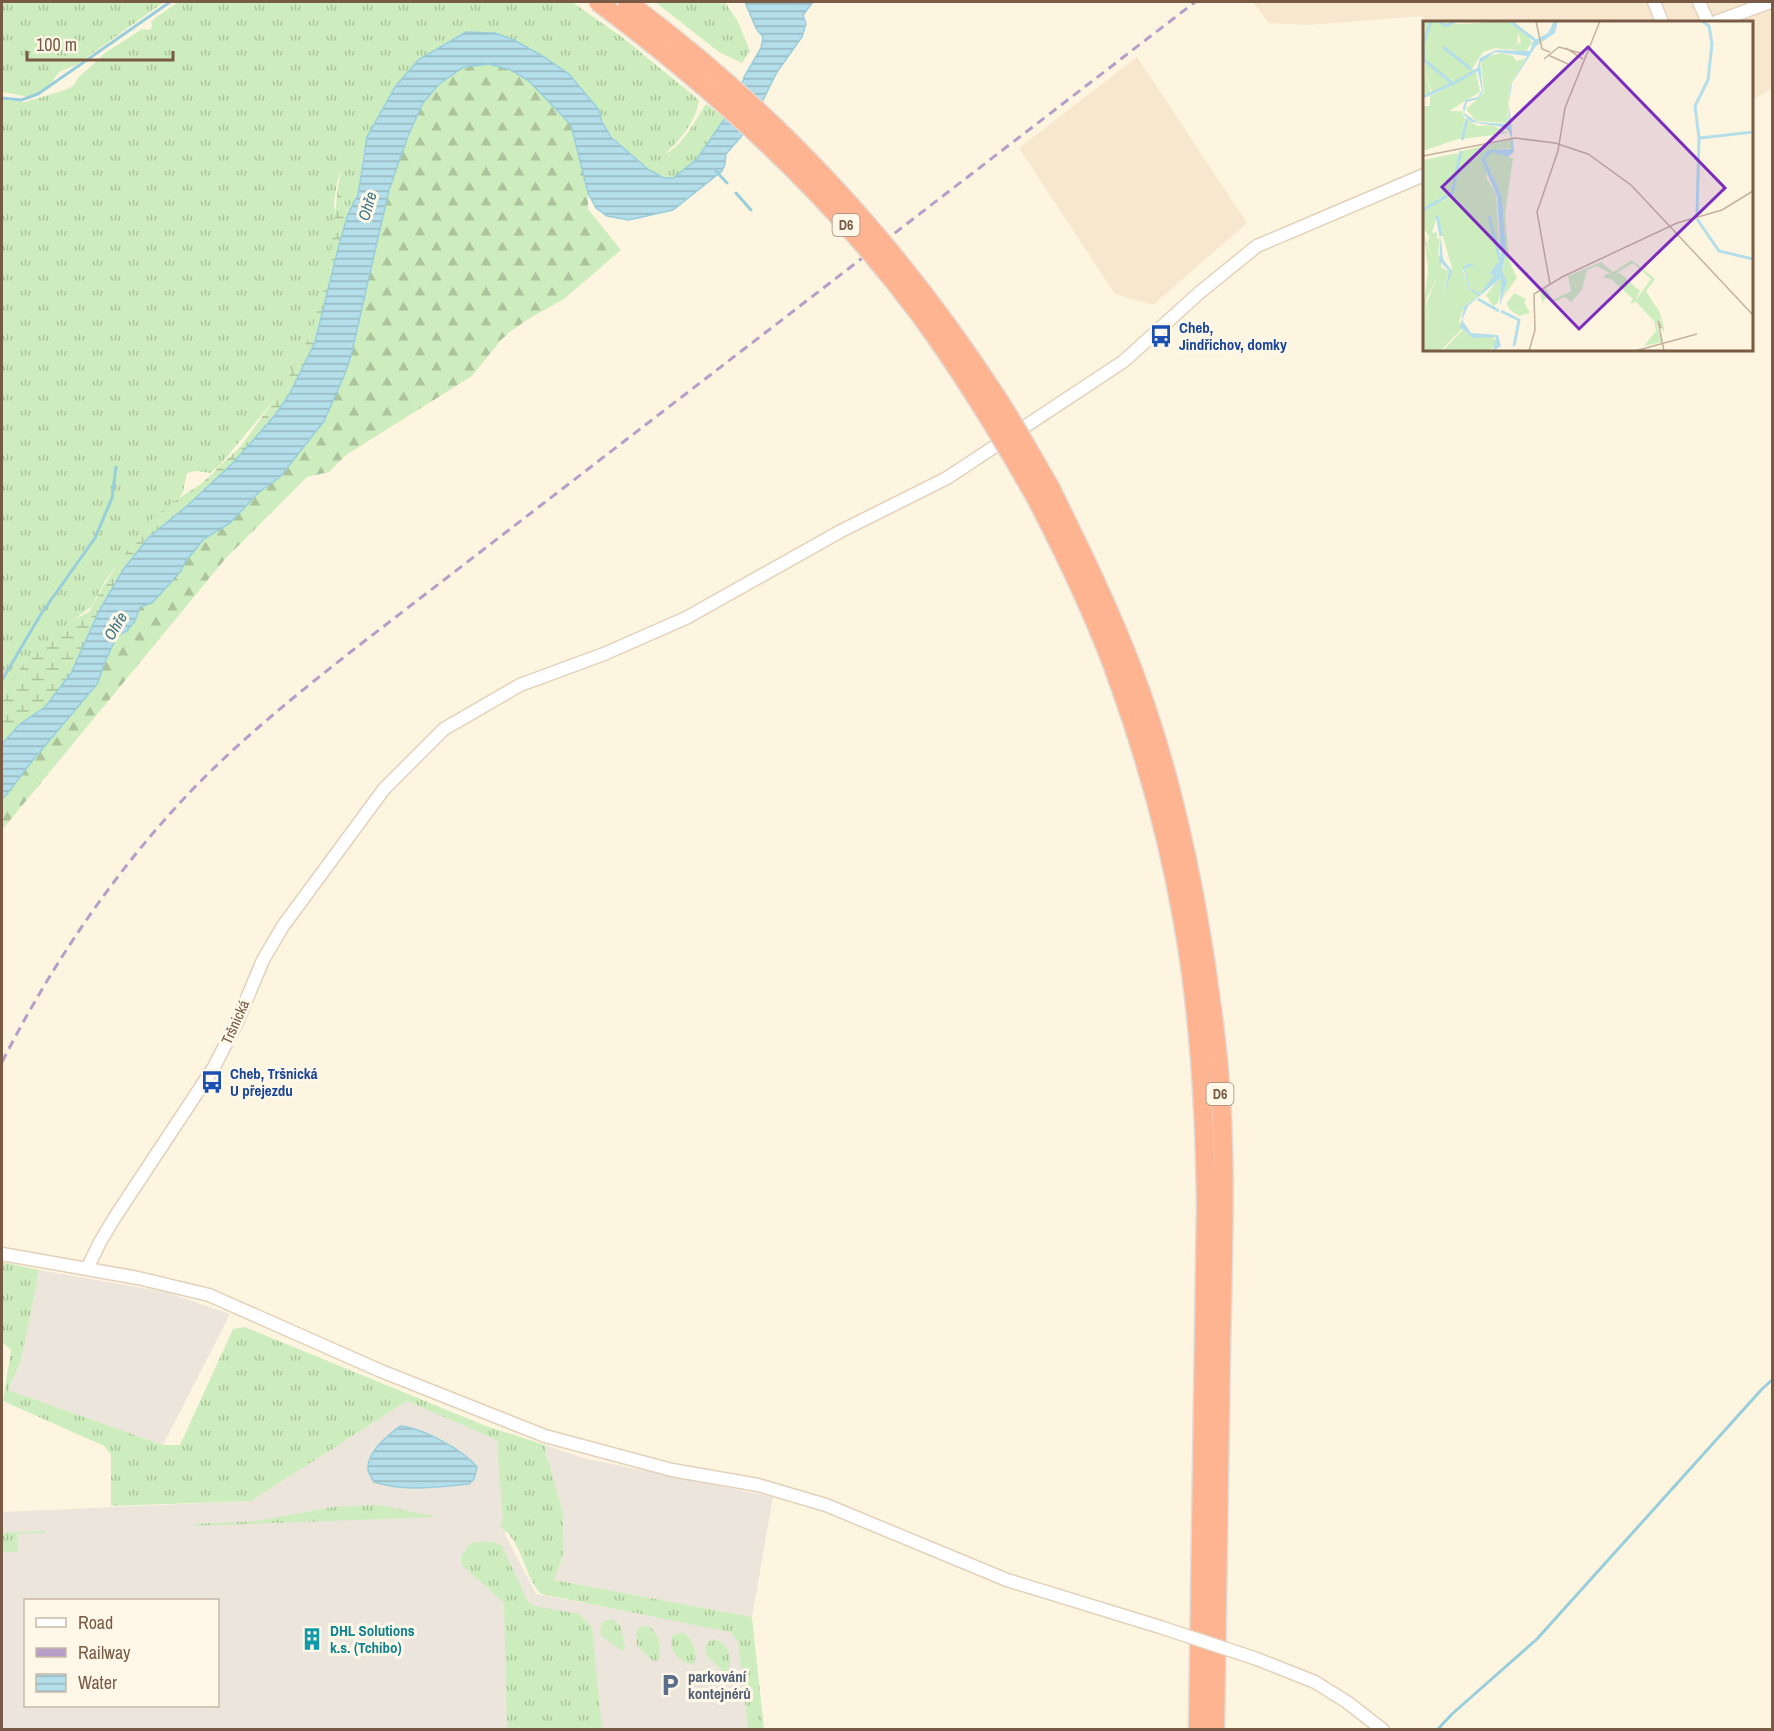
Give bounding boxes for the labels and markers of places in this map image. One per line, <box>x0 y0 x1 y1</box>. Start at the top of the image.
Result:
place label: Cheb, Jindřichov, domky <box>1179 317 1287 355</box>
bus stop icon: Cheb, Jindřichov, domky <box>1148 323 1174 349</box>
place label: Cheb, Tršnická U přejezdu <box>230 1063 318 1101</box>
bus stop icon: Cheb, Tršnická U přejezdu <box>199 1069 225 1095</box>
place label: DHL Solutions k.s. (Tchibo) <box>330 1620 415 1658</box>
building icon: DHL Solutions k.s. (Tchibo) <box>299 1626 325 1652</box>
place label: parkování kontejnérů <box>688 1666 751 1704</box>
parking icon: parkování kontejnérů <box>657 1672 683 1698</box>

